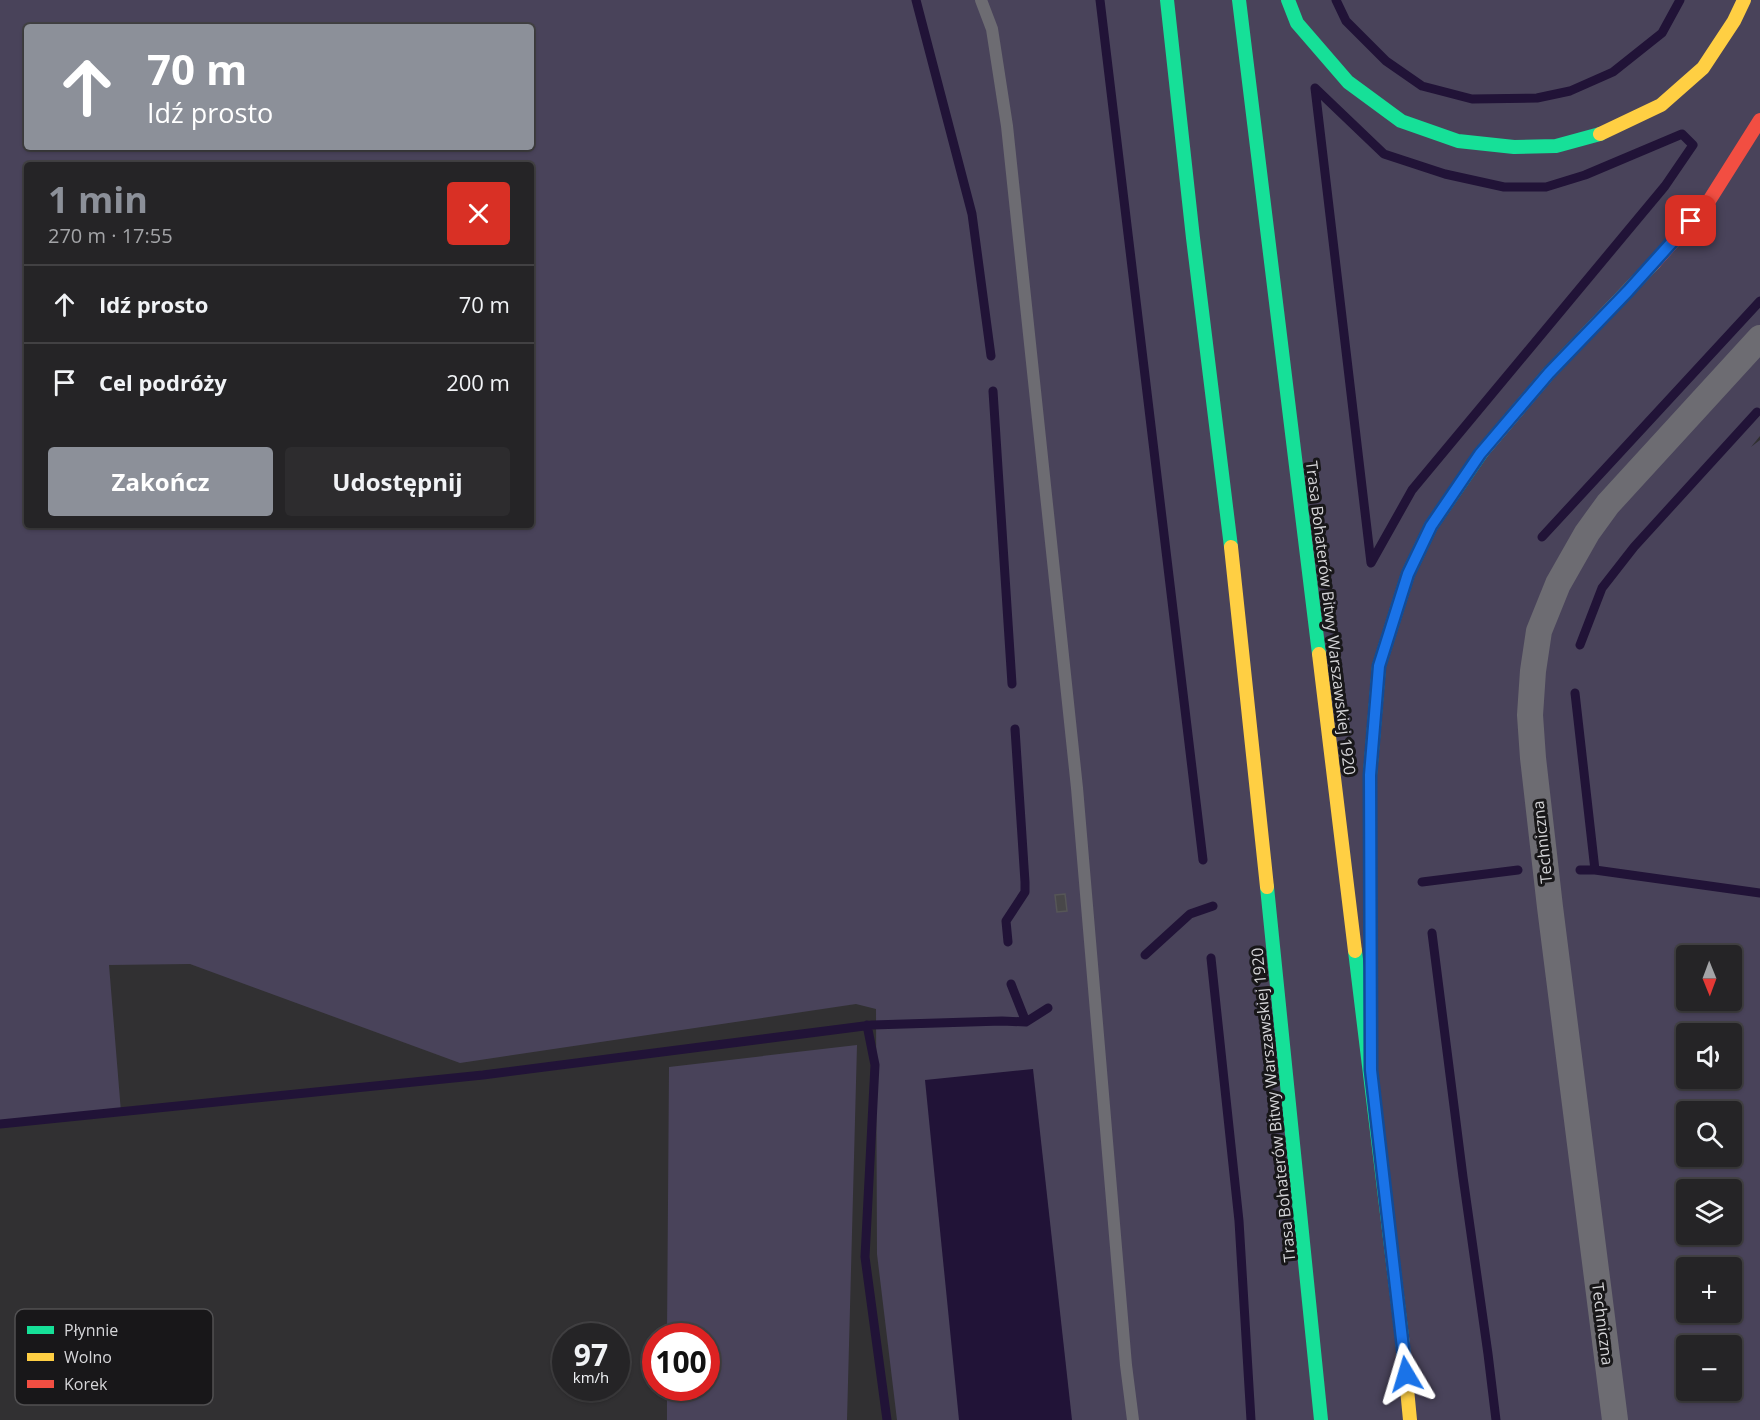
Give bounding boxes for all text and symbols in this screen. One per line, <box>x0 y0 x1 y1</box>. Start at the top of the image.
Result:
text: 70 m <box>147 40 247 97</box>
icon: ahead <box>48 48 126 126</box>
text: Idź prosto <box>147 94 273 131</box>
text: 1 min <box>48 175 148 224</box>
button: close <box>447 182 510 245</box>
pin <box>1665 195 1716 246</box>
icon: arrive <box>1674 204 1707 237</box>
text: 270 m · 17:55 <box>48 222 173 249</box>
icon: ahead <box>48 288 81 321</box>
text: Idź prosto <box>99 289 208 319</box>
text: 70 m <box>459 289 510 319</box>
icon: arrive <box>48 366 81 399</box>
text: Cel podróży <box>99 367 227 397</box>
text: 200 m <box>446 367 510 397</box>
button: Zakończ <box>48 447 273 516</box>
button: Udostępnij <box>285 447 510 516</box>
street label: Trasa Bohaterów Bitwy Warszawskiej 1920 <box>1301 460 1361 776</box>
street label: Techniczna <box>1527 800 1557 884</box>
north arrow <box>1676 945 1742 1011</box>
map controls <box>1676 945 1742 1401</box>
street label: Trasa Bohaterów Bitwy Warszawskiej 1920 <box>1246 947 1300 1263</box>
button: sound <box>1676 1023 1742 1089</box>
button: search <box>1676 1101 1742 1167</box>
button: layers <box>1676 1179 1742 1245</box>
button: + <box>1676 1257 1742 1323</box>
street label: Techniczna <box>1587 1281 1619 1367</box>
legend <box>15 1309 213 1405</box>
text: Płynnie <box>64 1319 118 1341</box>
speed limit sign: 100 <box>642 1323 720 1401</box>
text: 97 <box>574 1334 608 1375</box>
button: − <box>1676 1335 1742 1401</box>
position arrow <box>1374 1342 1438 1406</box>
text: Wolno <box>64 1346 112 1368</box>
text: km/h <box>573 1367 609 1387</box>
text: Korek <box>64 1373 108 1395</box>

